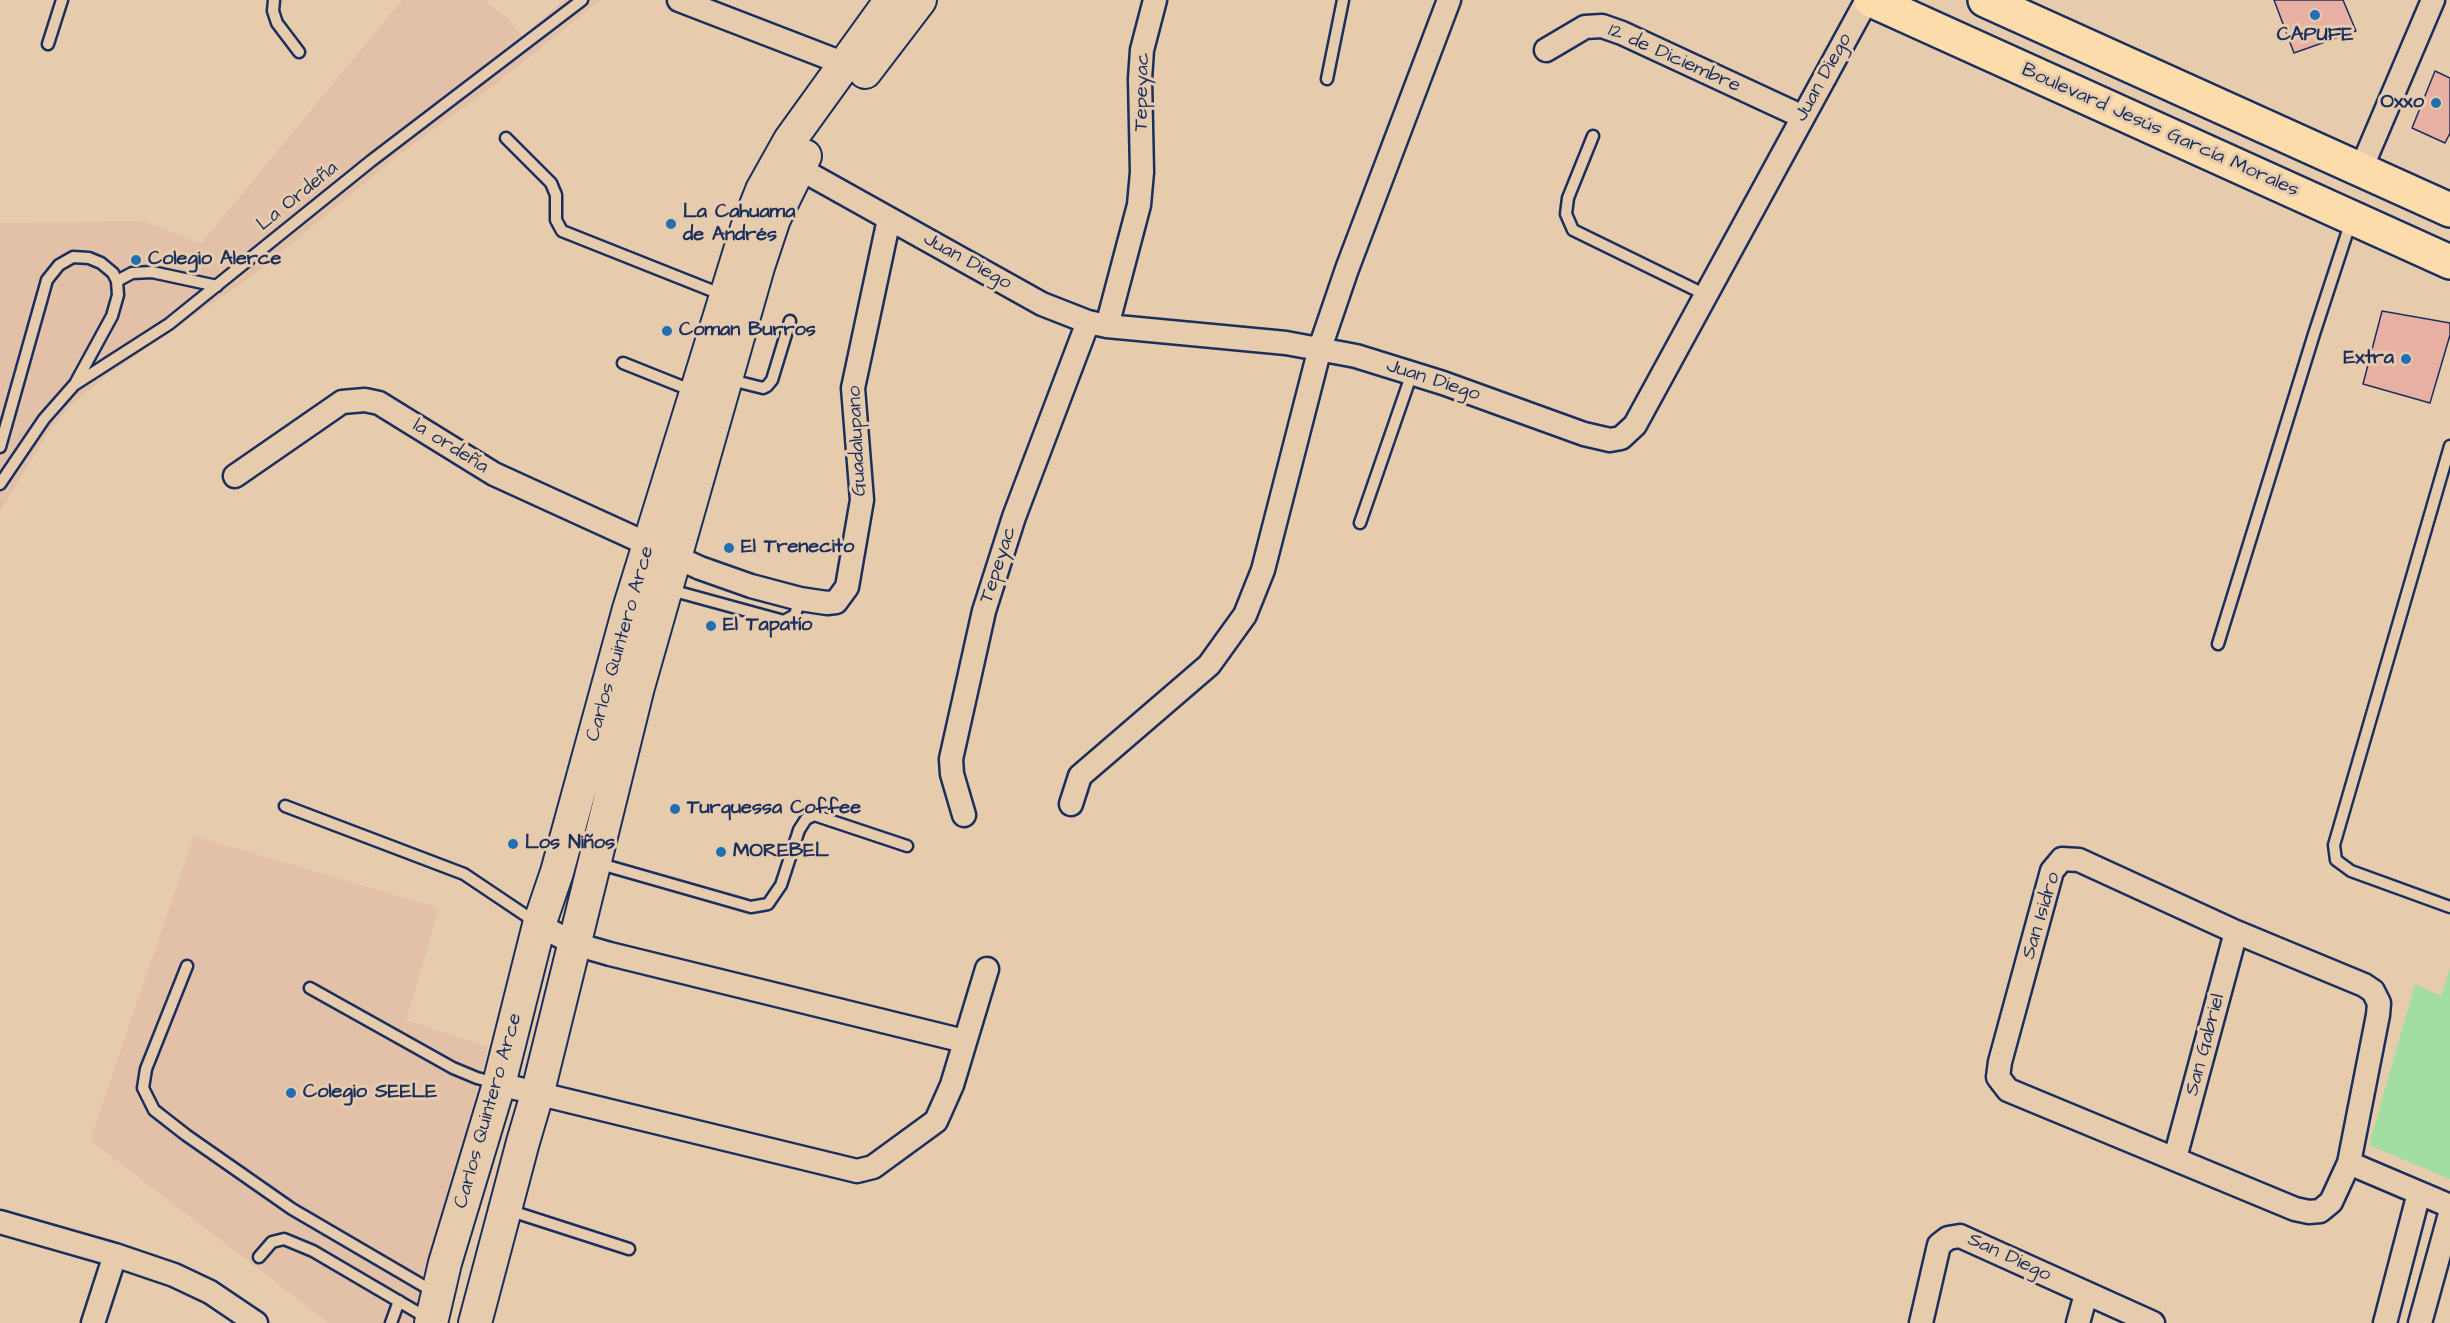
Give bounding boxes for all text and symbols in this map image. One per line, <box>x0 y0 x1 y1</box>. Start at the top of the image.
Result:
marker: CAPUFE <box>2308 8 2322 22</box>
street label: 12 de Diciembre <box>1604 19 1744 99</box>
place label: CAPUFE <box>2277 24 2353 48</box>
street label: Juan Diego <box>1790 30 1858 126</box>
street label: Tepeyac <box>1130 52 1156 132</box>
street label: Boulevard Jesús García Morales <box>2018 59 2302 203</box>
place label: Oxxo <box>2381 91 2424 115</box>
marker: Oxxo <box>2429 96 2443 110</box>
street label: La Ordeña <box>252 157 344 237</box>
place label: La Cahuama de Andrés <box>683 201 795 248</box>
marker: La Cahuama de Andrés <box>664 217 678 231</box>
street label: Juan Diego <box>919 228 1015 296</box>
place label: Colegio Alerce <box>148 248 281 272</box>
marker: Colegio Alerce <box>129 253 143 267</box>
place label: Coman Burros <box>679 319 816 343</box>
marker: Coman Burros <box>660 324 674 338</box>
place label: Extra <box>2343 347 2394 371</box>
marker: Extra <box>2399 352 2413 366</box>
street label: Juan Diego <box>1383 355 1483 407</box>
street label: Guadalupano <box>843 385 873 497</box>
street label: la ordeña <box>408 414 492 480</box>
street label: Tepeyac <box>975 524 1023 606</box>
place label: El Trenecito <box>741 536 854 560</box>
marker: El Trenecito <box>722 541 736 555</box>
street label: Carlos Quintero Arce <box>582 544 660 744</box>
place label: El Tapatío <box>723 614 812 638</box>
marker: El Tapatío <box>704 619 718 633</box>
place label: Turquessa Coffee <box>687 797 861 821</box>
marker: Turquessa Coffee <box>668 802 682 816</box>
place label: Los Niños <box>525 832 615 856</box>
marker: Los Niños <box>506 837 520 851</box>
place label: MOREBEL <box>733 840 829 864</box>
marker: MOREBEL <box>714 845 728 859</box>
street label: San Isidro <box>2017 870 2067 962</box>
street label: San Gabriel <box>2181 992 2231 1098</box>
street label: Carlos Quintero Arce <box>450 1011 528 1211</box>
place label: Colegio SEELE <box>303 1081 437 1105</box>
marker: Colegio SEELE <box>284 1086 298 1100</box>
street label: San Diego <box>1963 1228 2055 1288</box>

